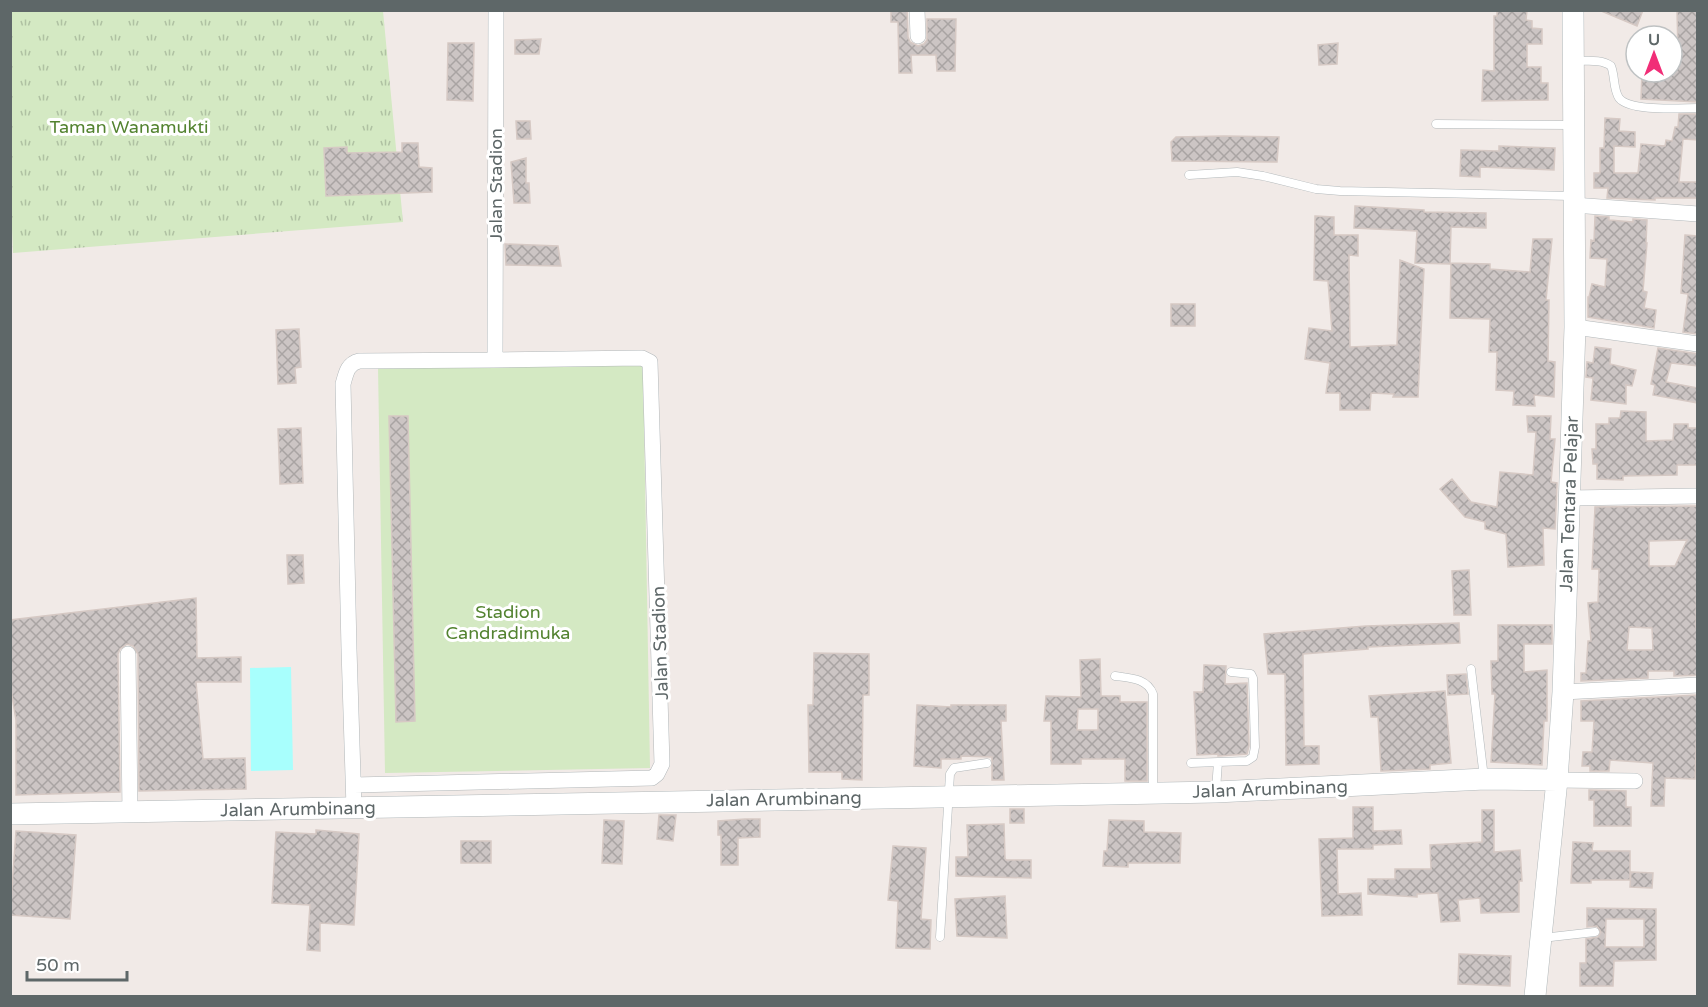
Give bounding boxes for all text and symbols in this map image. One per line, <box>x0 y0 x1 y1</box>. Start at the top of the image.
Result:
north arrow <box>1624 24 1684 84</box>
text: U <box>1648 30 1660 50</box>
park label: Taman Wanamukti <box>49 116 209 138</box>
street label: Jalan Stadion <box>485 128 507 242</box>
street label: Jalan Tentara Pelajar <box>1555 415 1583 593</box>
street label: Jalan Stadion <box>647 586 673 700</box>
park label: Stadion Candradimuka <box>446 601 570 644</box>
street label: Jalan Arumbinang <box>1192 775 1348 803</box>
street label: Jalan Arumbinang <box>706 787 862 811</box>
street label: Jalan Arumbinang <box>220 797 376 821</box>
scale bar <box>27 944 128 982</box>
text: 50 m <box>36 954 80 976</box>

